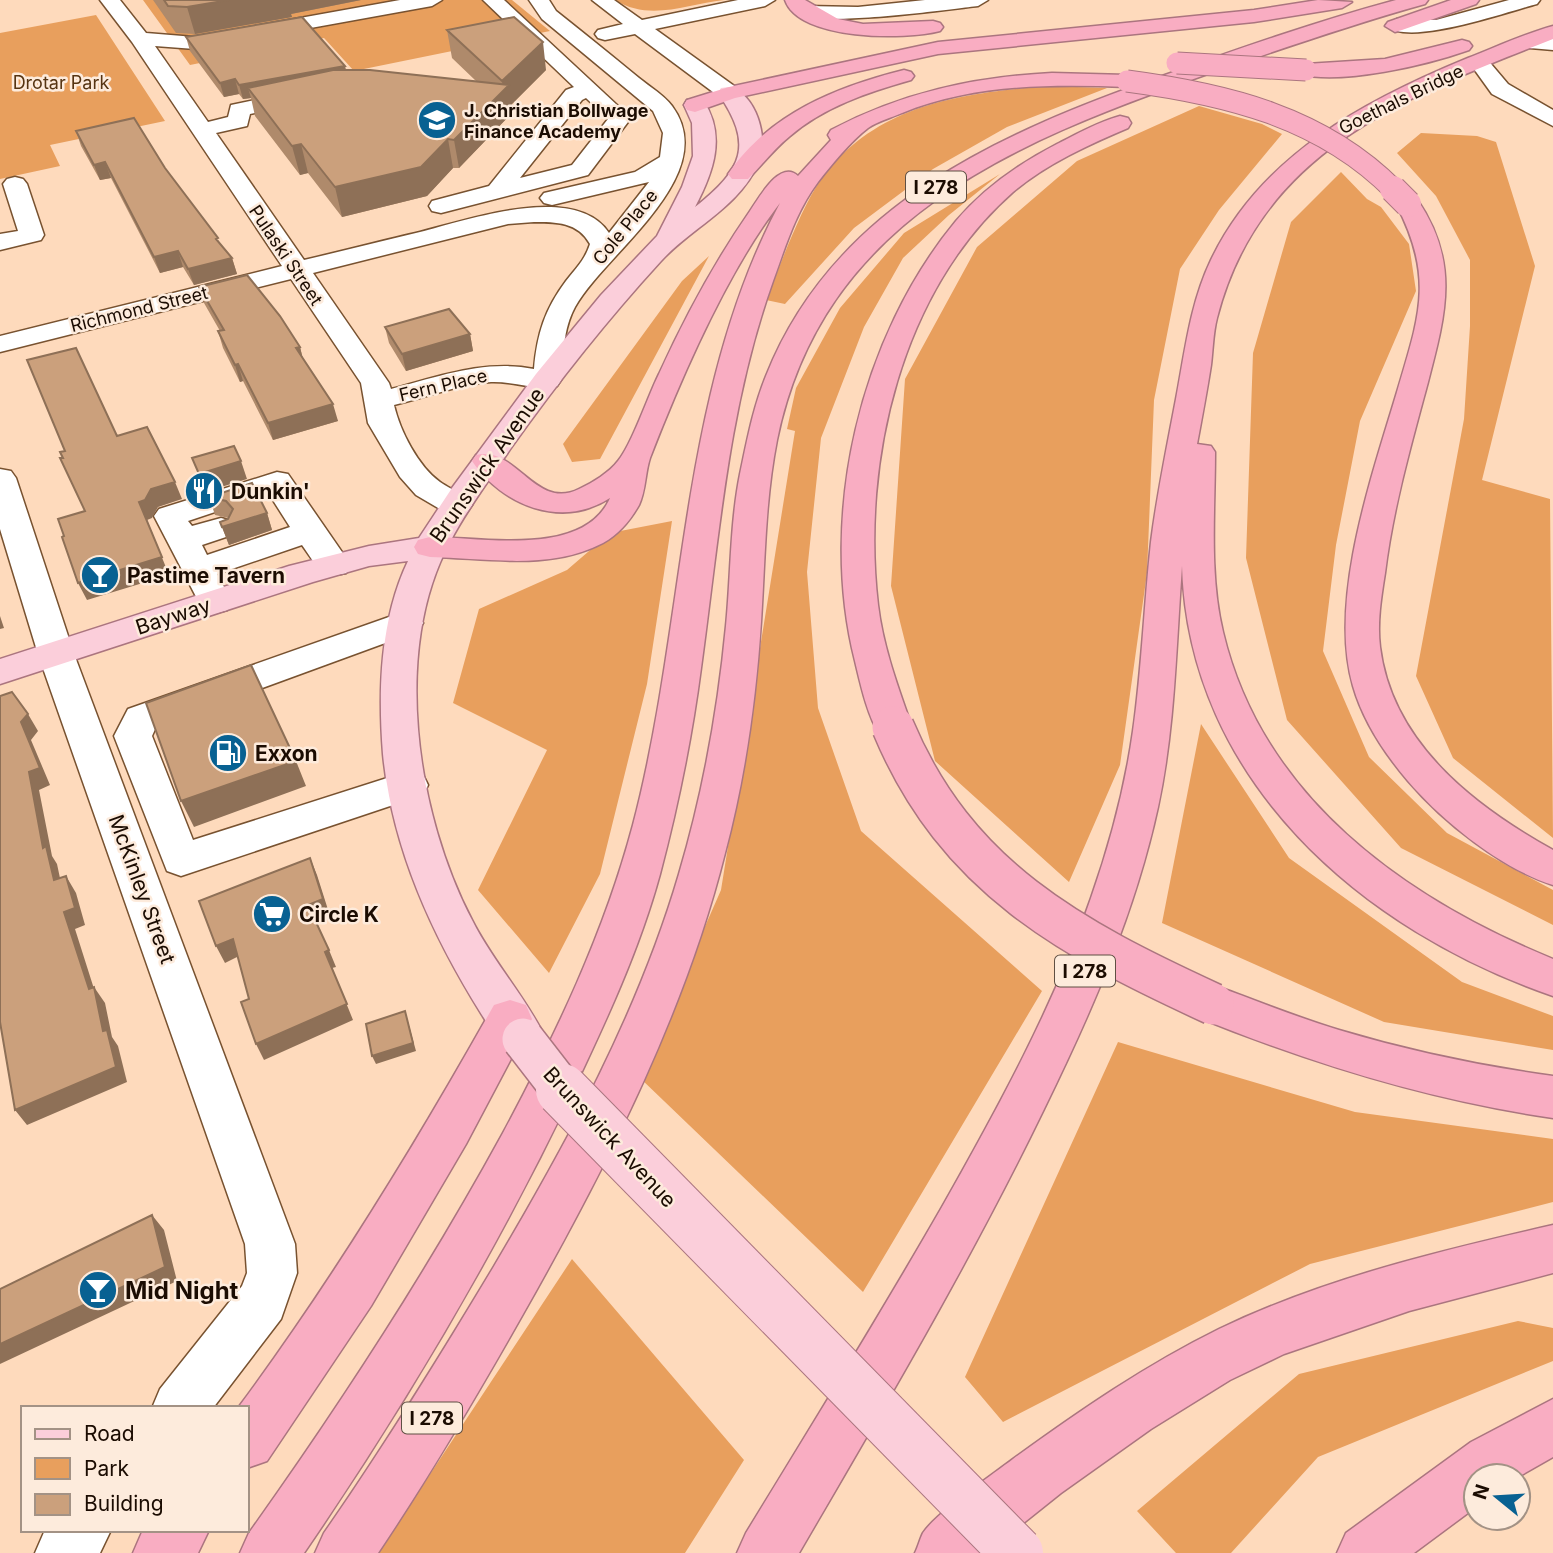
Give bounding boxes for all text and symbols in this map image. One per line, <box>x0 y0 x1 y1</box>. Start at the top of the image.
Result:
street label: Goethals Bridge <box>1335 60 1467 138</box>
park label: Drotar Park <box>13 72 109 93</box>
school or university icon: J. Christian Bollwage Finance Academy <box>416 99 458 141</box>
place label: J. Christian Bollwage Finance Academy <box>464 100 649 142</box>
road number: I 278 <box>906 172 966 202</box>
street label: Cole Place <box>588 185 662 269</box>
street label: Pulaski Street <box>245 201 327 309</box>
street label: Richmond Street <box>68 282 210 336</box>
street label: Fern Place <box>397 365 489 405</box>
street label: Brunswick Avenue <box>424 383 550 547</box>
restaurant icon: Dunkin' <box>183 470 225 512</box>
place label: Dunkin' <box>231 479 310 504</box>
bar icon: Pastime Tavern <box>79 554 121 596</box>
place label: Pastime Tavern <box>127 563 285 588</box>
street label: Bayway <box>132 592 214 640</box>
fuel station icon: Exxon <box>207 732 249 774</box>
place label: Exxon <box>255 741 318 766</box>
street label: McKinley Street <box>103 811 181 967</box>
supermarket icon: Circle K <box>251 893 293 935</box>
place label: Circle K <box>299 902 379 927</box>
road number: I 278 <box>1055 956 1115 987</box>
street label: Brunswick Avenue <box>538 1062 682 1212</box>
bar icon: Mid Night <box>77 1269 119 1311</box>
place label: Mid Night <box>125 1276 239 1305</box>
road number: I 278 <box>402 1402 462 1434</box>
legend <box>21 1406 248 1532</box>
text: Road <box>84 1421 135 1446</box>
text: Park <box>84 1456 129 1481</box>
north arrow <box>1462 1462 1532 1532</box>
text: N <box>1468 1481 1494 1502</box>
text: Building <box>84 1491 164 1516</box>

